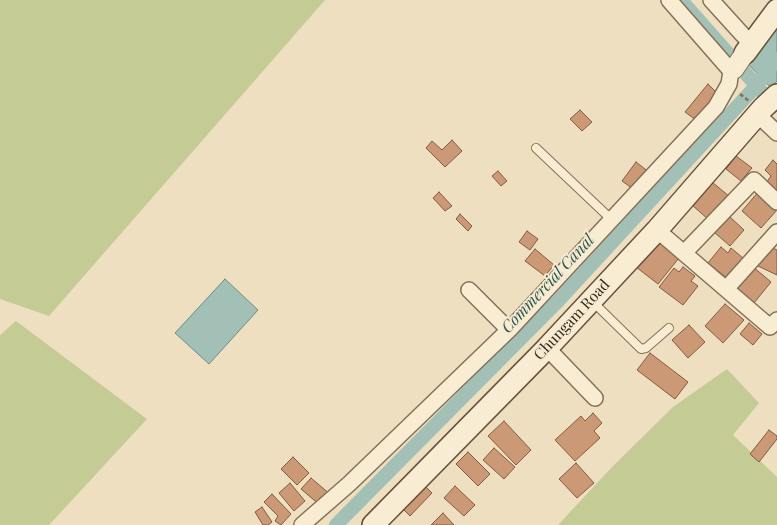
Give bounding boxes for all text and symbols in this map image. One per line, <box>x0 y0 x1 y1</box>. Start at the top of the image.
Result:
water label: Commercial Canal <box>497 231 599 337</box>
street label: Chungam Road <box>530 276 614 364</box>

